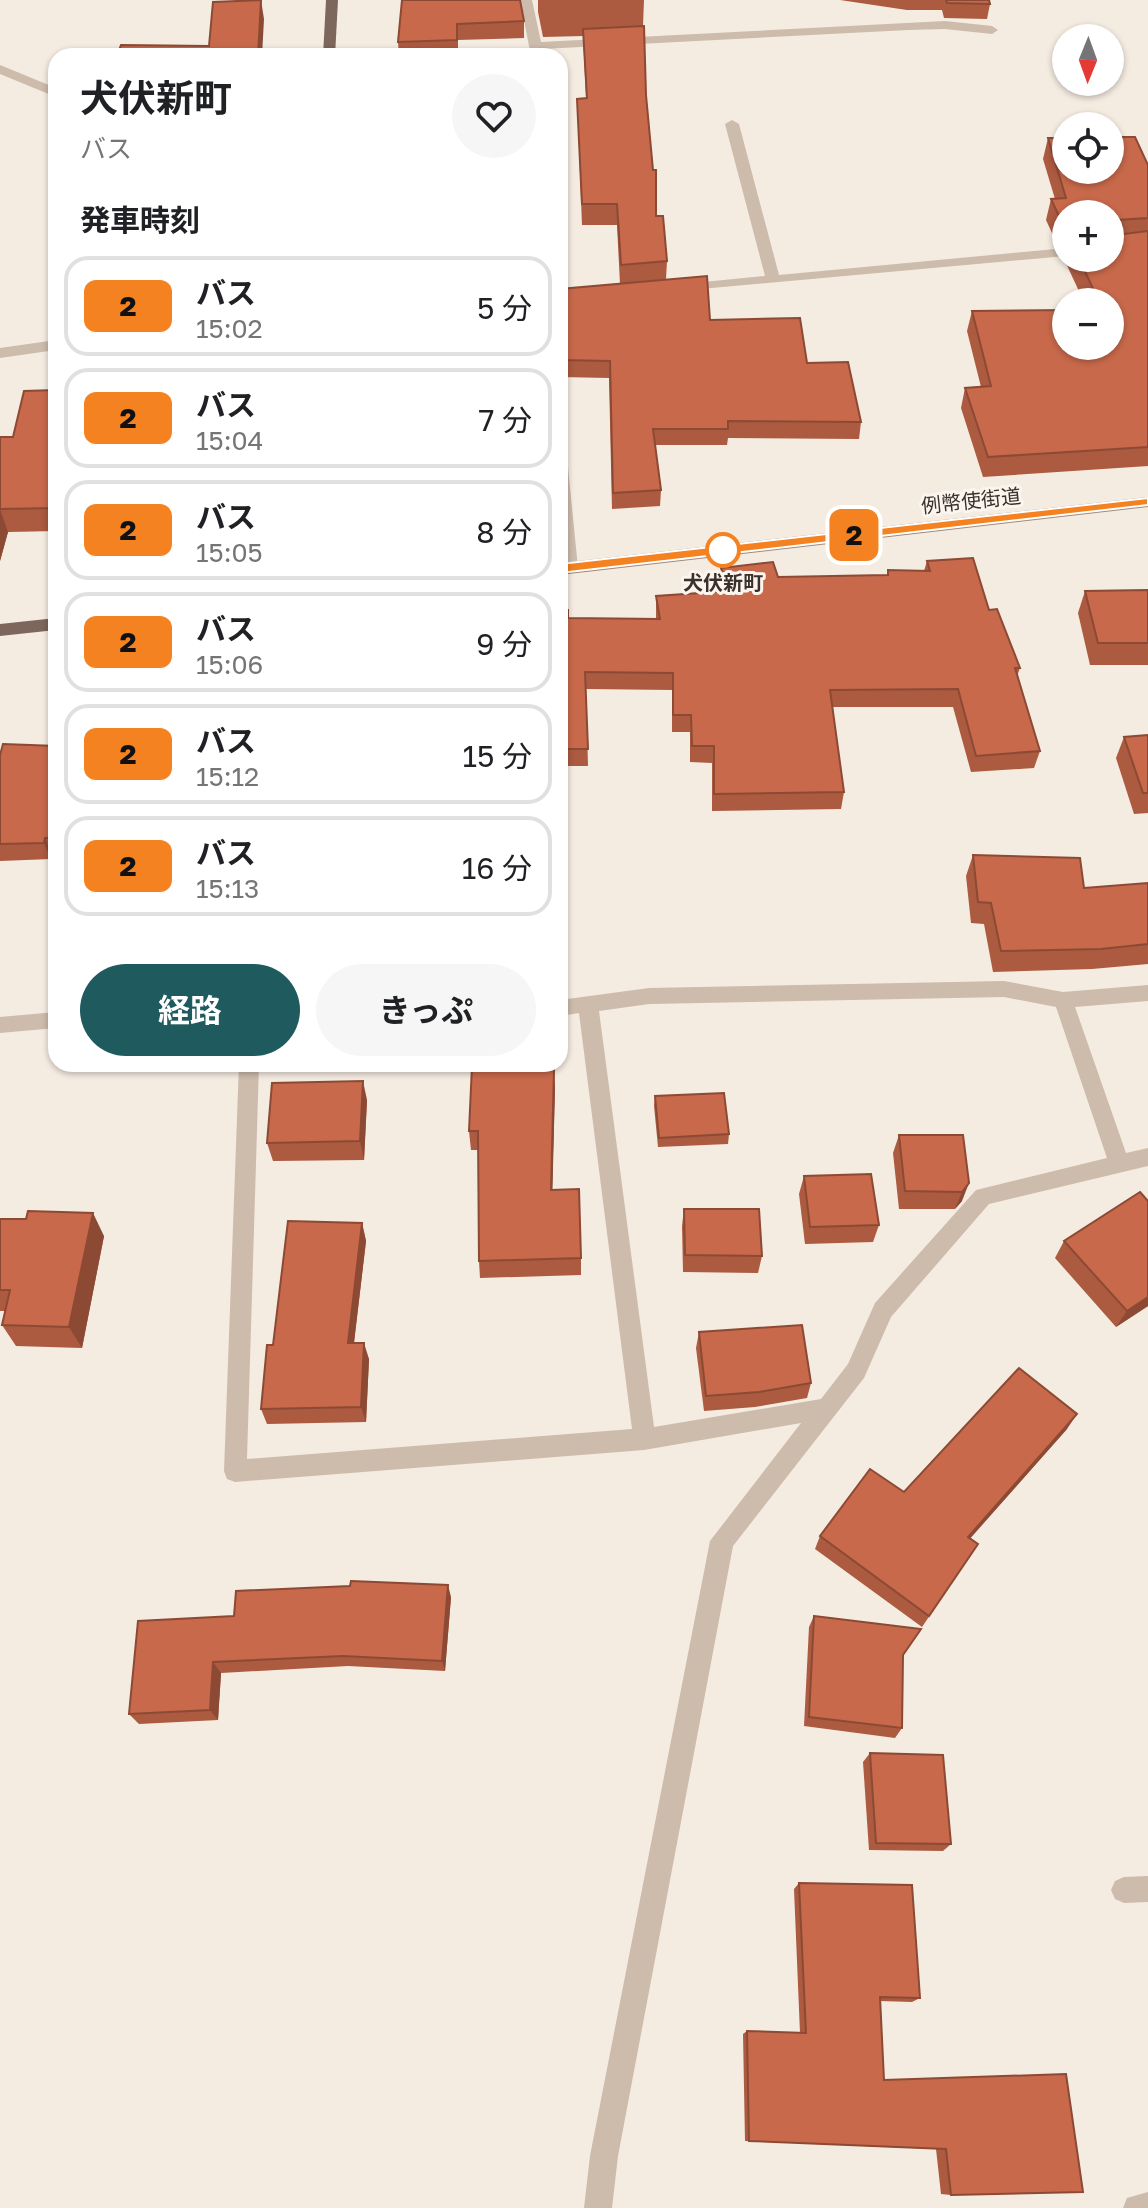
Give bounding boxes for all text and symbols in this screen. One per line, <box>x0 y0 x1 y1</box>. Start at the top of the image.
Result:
north arrow <box>1052 24 1124 96</box>
map controls <box>1052 24 1124 360</box>
button: heart <box>452 74 536 158</box>
text: 犬伏新町 <box>80 75 232 120</box>
button: locate <box>1052 112 1124 184</box>
text: バス <box>80 133 132 164</box>
button: + <box>1052 200 1124 272</box>
text: 発車時刻 <box>80 202 200 238</box>
text: バス <box>196 275 256 311</box>
button: − <box>1052 288 1124 360</box>
text: 2 <box>119 289 137 322</box>
text: 5 分 <box>477 290 532 326</box>
text: 15:02 <box>196 313 263 344</box>
text: バス <box>196 387 256 423</box>
text: 2 <box>119 401 137 434</box>
text: 7 分 <box>479 402 532 438</box>
text: 15:04 <box>196 425 263 456</box>
street label: 例幣使街道 <box>920 483 1022 517</box>
text: バス <box>196 499 256 535</box>
line badge: 2 <box>828 509 880 561</box>
text: 2 <box>119 513 137 546</box>
text: 8 分 <box>476 514 532 550</box>
text: 2 <box>845 518 863 551</box>
marker: 犬伏新町 <box>706 533 740 567</box>
text: 15:05 <box>196 537 263 568</box>
place label: 犬伏新町 <box>683 570 763 594</box>
text: バス <box>196 611 256 647</box>
text: 2 <box>119 625 137 658</box>
text: 9 分 <box>476 626 532 662</box>
text: 15:06 <box>196 649 263 680</box>
text: バス <box>196 723 256 759</box>
text: 2 <box>119 737 137 770</box>
text: 15 分 <box>463 738 532 774</box>
text: 15:12 <box>196 761 259 792</box>
text: バス <box>196 835 256 871</box>
text: 2 <box>119 849 137 882</box>
text: 16 分 <box>462 850 532 886</box>
text: 15:13 <box>196 873 259 904</box>
button: 経路 <box>80 964 300 1056</box>
button: きっぷ <box>316 964 536 1056</box>

